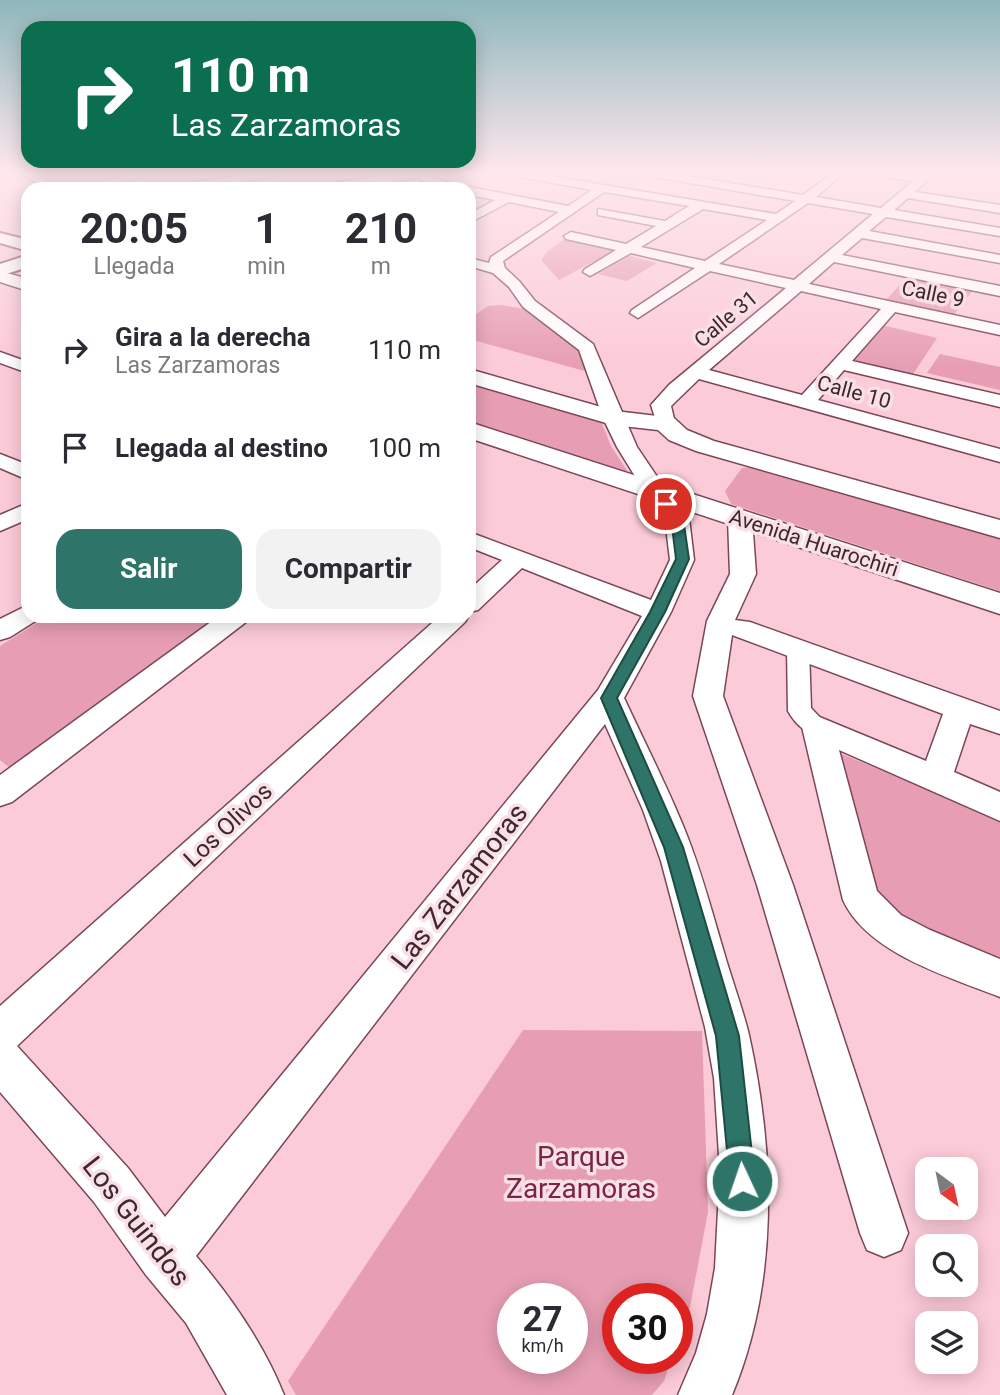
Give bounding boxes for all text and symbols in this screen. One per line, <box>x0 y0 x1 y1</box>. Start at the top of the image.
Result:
text: 110 m <box>171 47 310 104</box>
icon: right <box>56 49 147 140</box>
text: Las Zarzamoras <box>171 106 401 144</box>
text: 20:05 <box>80 204 188 253</box>
text: 1 <box>254 204 279 253</box>
text: 210 <box>345 204 417 253</box>
text: Llegada <box>94 253 175 280</box>
text: min <box>247 253 286 280</box>
text: m <box>371 253 391 280</box>
street label: Calle 9 <box>899 276 967 312</box>
street label: Calle 31 <box>689 286 763 352</box>
text: Gira a la derecha <box>115 322 311 352</box>
icon: right <box>56 331 94 369</box>
text: 110 m <box>368 335 441 365</box>
text: Las Zarzamoras <box>115 352 281 379</box>
street label: Calle 10 <box>815 371 893 413</box>
icon: arrive <box>56 429 94 467</box>
text: Llegada al destino <box>115 433 328 463</box>
text: 100 m <box>368 433 441 463</box>
pin <box>636 474 696 534</box>
icon: arrive <box>647 485 685 523</box>
street label: Avenida Huarochiri <box>726 504 902 582</box>
button: Salir <box>56 529 242 609</box>
button: Compartir <box>256 529 441 609</box>
street label: Los Olivos <box>178 777 278 873</box>
street label: Las Zarzamoras <box>384 797 534 976</box>
park label: Parque Zarzamoras <box>506 1140 656 1205</box>
position arrow <box>705 1144 779 1218</box>
street label: Los Guindos <box>76 1150 197 1293</box>
north arrow <box>915 1157 978 1220</box>
map controls <box>915 1157 978 1374</box>
button: search <box>915 1234 978 1297</box>
speed limit sign: 30 <box>602 1283 693 1374</box>
text: 27 <box>522 1299 563 1340</box>
button: layers <box>915 1311 978 1374</box>
text: km/h <box>521 1335 564 1356</box>

